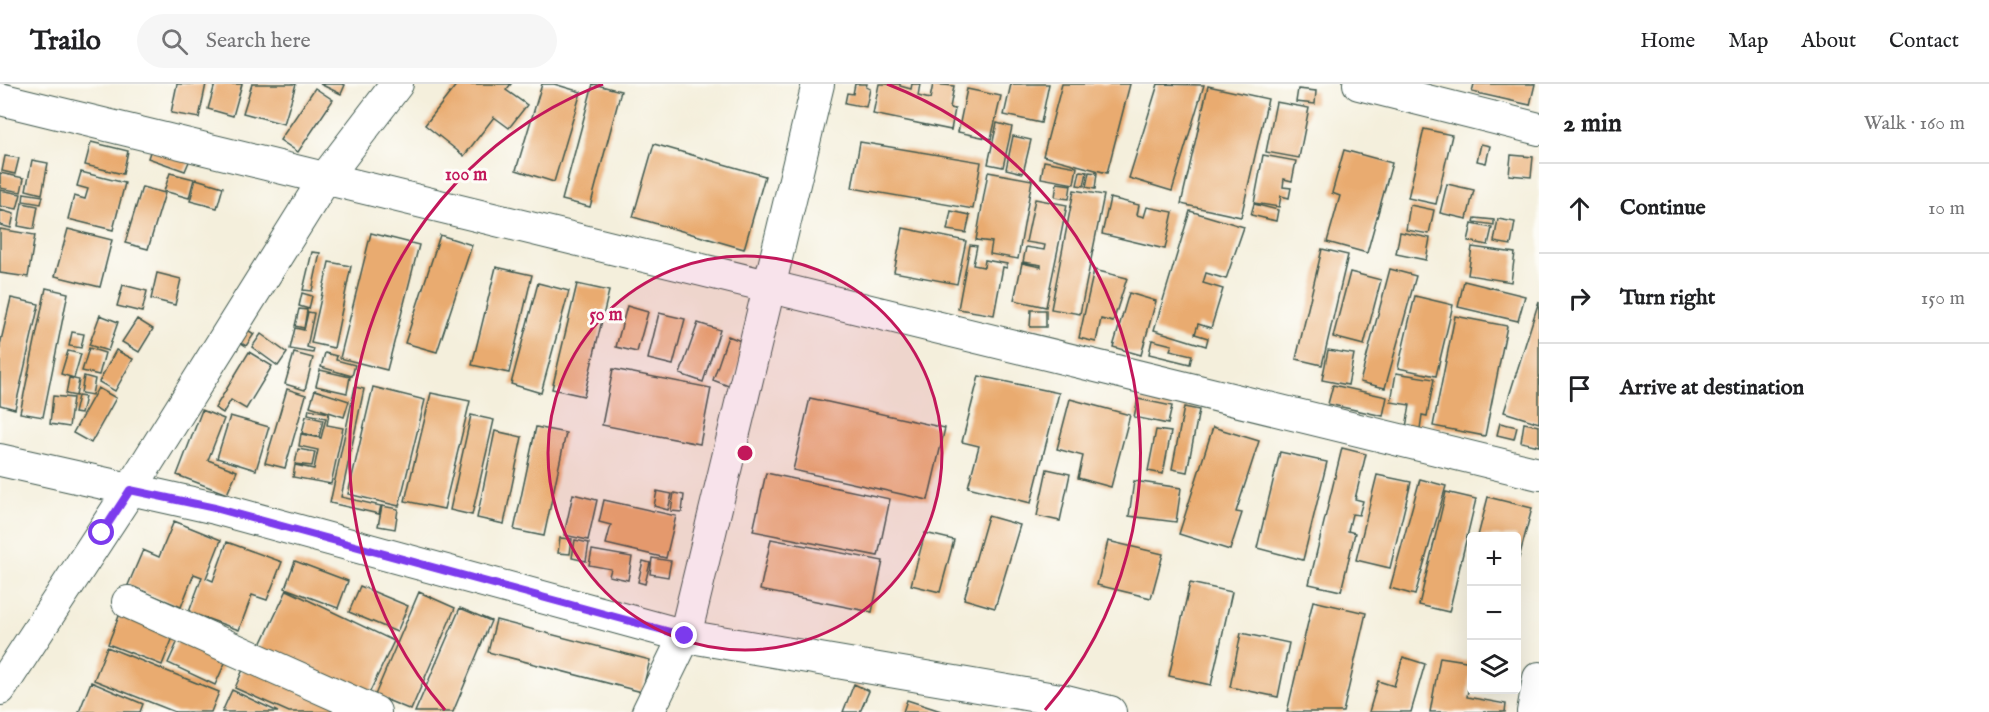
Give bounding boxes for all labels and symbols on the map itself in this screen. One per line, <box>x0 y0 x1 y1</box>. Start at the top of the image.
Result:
text: 100 m <box>445 164 487 187</box>
text: 50 m <box>589 304 623 327</box>
centre of rings <box>735 443 755 463</box>
route start <box>88 519 114 545</box>
route end <box>671 622 697 648</box>

